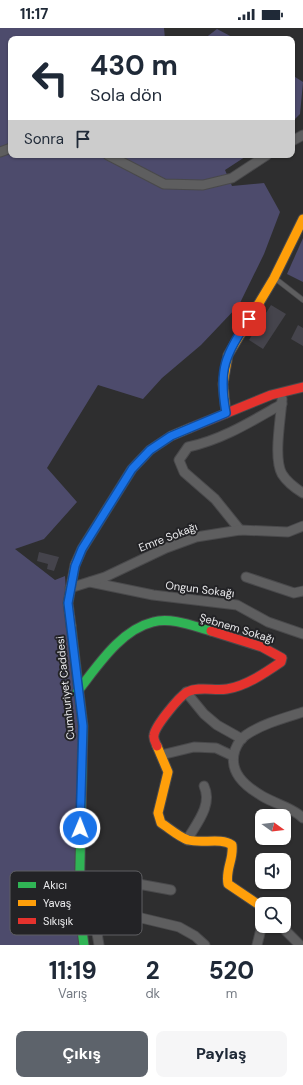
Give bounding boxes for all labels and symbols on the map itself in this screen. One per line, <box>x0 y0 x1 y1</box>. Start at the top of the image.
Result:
pin <box>232 302 266 336</box>
street label: Emre Sokağı <box>137 519 199 555</box>
street label: Ongun Sokağı <box>165 578 235 600</box>
street label: Şebnem Sokağı <box>198 610 276 646</box>
street label: Cumhuriyet Caddesi <box>53 636 77 740</box>
position arrow <box>59 807 101 849</box>
north arrow <box>255 809 291 845</box>
legend <box>10 871 142 935</box>
text: Akıcı <box>43 878 67 892</box>
text: Yavaş <box>43 896 71 910</box>
text: Sıkışık <box>43 914 74 928</box>

